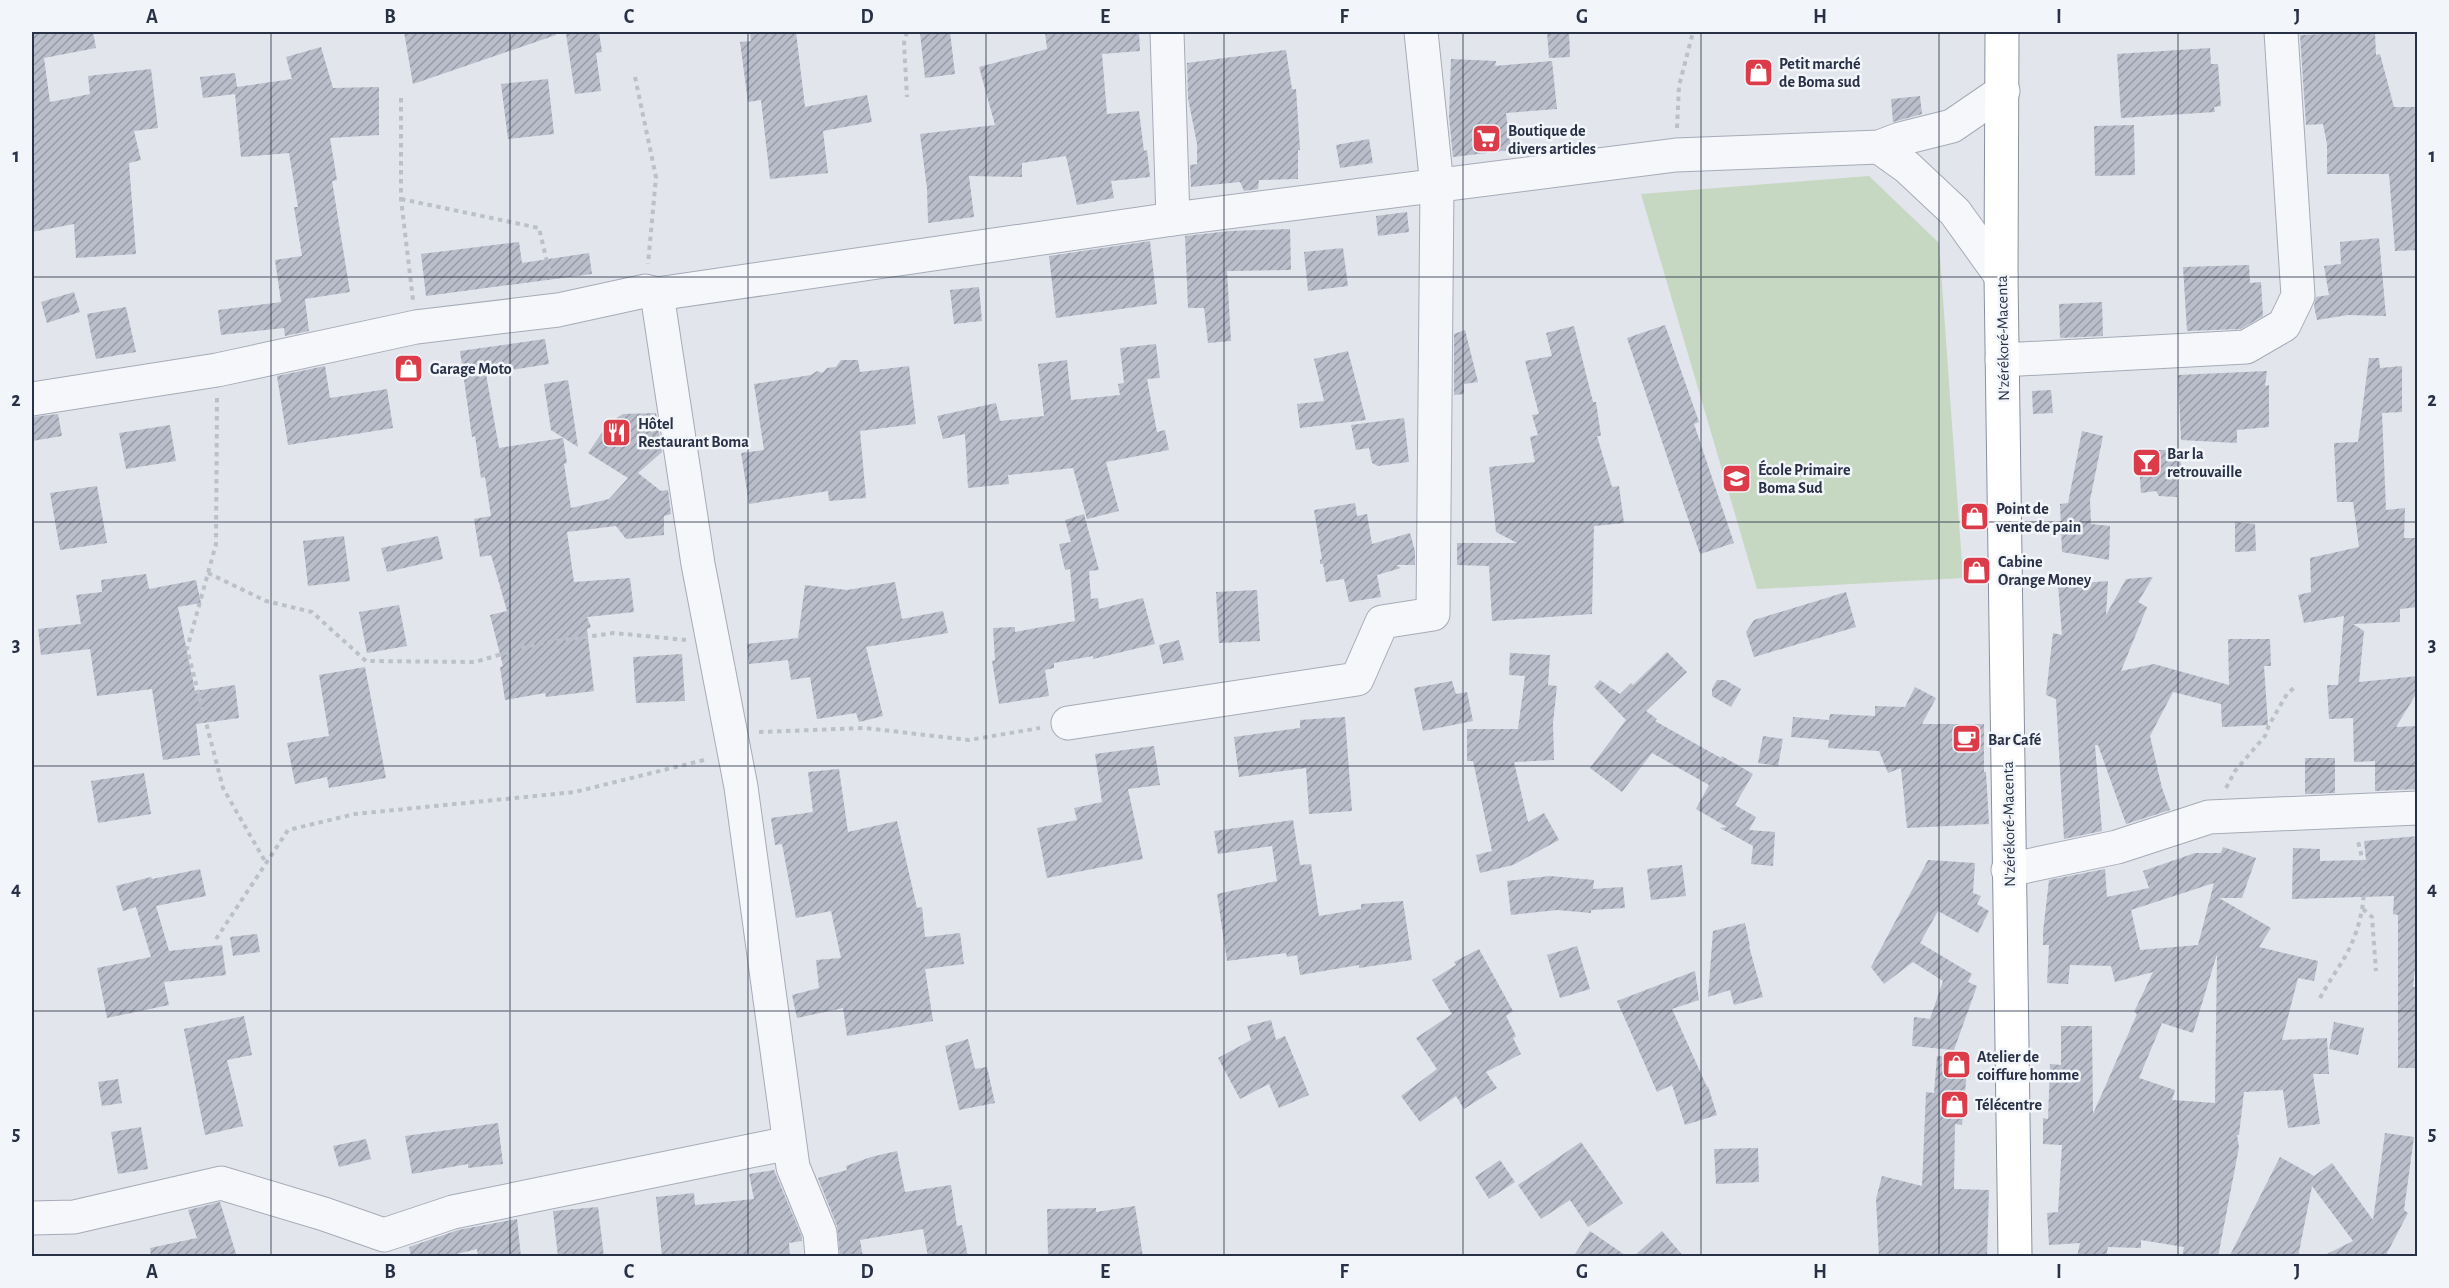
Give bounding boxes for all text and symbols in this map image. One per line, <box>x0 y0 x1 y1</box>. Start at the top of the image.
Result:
text: A <box>146 7 158 27</box>
text: B <box>384 7 396 27</box>
text: C <box>624 7 635 27</box>
text: D <box>860 7 874 27</box>
text: E <box>1100 7 1110 27</box>
text: F <box>1339 7 1349 27</box>
text: G <box>1576 7 1588 27</box>
text: H <box>1813 7 1827 27</box>
text: I <box>2056 7 2062 27</box>
text: J <box>2294 7 2300 27</box>
shop icon: Petit marché de Boma sud <box>1742 56 1774 88</box>
place label: Petit marché de Boma sud <box>1779 56 1861 90</box>
supermarket icon: Boutique de divers articles <box>1471 123 1503 155</box>
place label: Boutique de divers articles <box>1508 123 1596 157</box>
text: 1 <box>12 146 20 166</box>
text: 1 <box>2428 146 2436 166</box>
street label: N'zérékoré-Macenta <box>1994 275 2012 401</box>
shop icon: Garage Moto <box>393 352 425 384</box>
place label: Garage Moto <box>430 361 512 377</box>
text: 2 <box>11 390 21 410</box>
text: 2 <box>2427 390 2437 410</box>
restaurant icon: Hôtel Restaurant Boma <box>601 416 633 448</box>
place label: Hôtel Restaurant Boma <box>638 416 749 450</box>
bar icon: Bar la retrouvaille <box>2130 446 2162 478</box>
place label: Bar la retrouvaille <box>2167 446 2242 480</box>
place label: École Primaire Boma Sud <box>1758 459 1851 496</box>
school or university icon: École Primaire Boma Sud <box>1721 462 1753 494</box>
shop icon: Point de vente de pain <box>1959 501 1991 533</box>
place label: Point de vente de pain <box>1996 501 2081 535</box>
shop icon: Cabine Orange Money <box>1961 554 1993 586</box>
place label: Cabine Orange Money <box>1998 554 2092 589</box>
text: 3 <box>12 635 20 655</box>
text: 3 <box>2428 635 2436 655</box>
cafe icon: Bar Café <box>1951 723 1983 755</box>
place label: Bar Café <box>1988 732 2042 748</box>
street label: N'zérékoré-Macenta <box>2000 761 2018 887</box>
text: 4 <box>11 879 21 899</box>
text: 4 <box>2427 879 2437 899</box>
shop icon: Atelier de coiffure homme <box>1940 1049 1972 1081</box>
place label: Atelier de coiffure homme <box>1977 1049 2080 1083</box>
shop icon: Télécentre <box>1938 1088 1970 1120</box>
place label: Télécentre <box>1975 1097 2042 1113</box>
text: 5 <box>12 1124 20 1144</box>
text: 5 <box>2428 1124 2436 1144</box>
text: A <box>146 1262 158 1282</box>
text: B <box>384 1262 396 1282</box>
text: C <box>624 1262 635 1282</box>
text: D <box>860 1262 874 1282</box>
text: E <box>1100 1262 1110 1282</box>
text: F <box>1339 1262 1349 1282</box>
text: G <box>1576 1262 1588 1282</box>
text: H <box>1813 1262 1827 1282</box>
text: I <box>2056 1262 2062 1282</box>
text: J <box>2294 1262 2300 1282</box>

